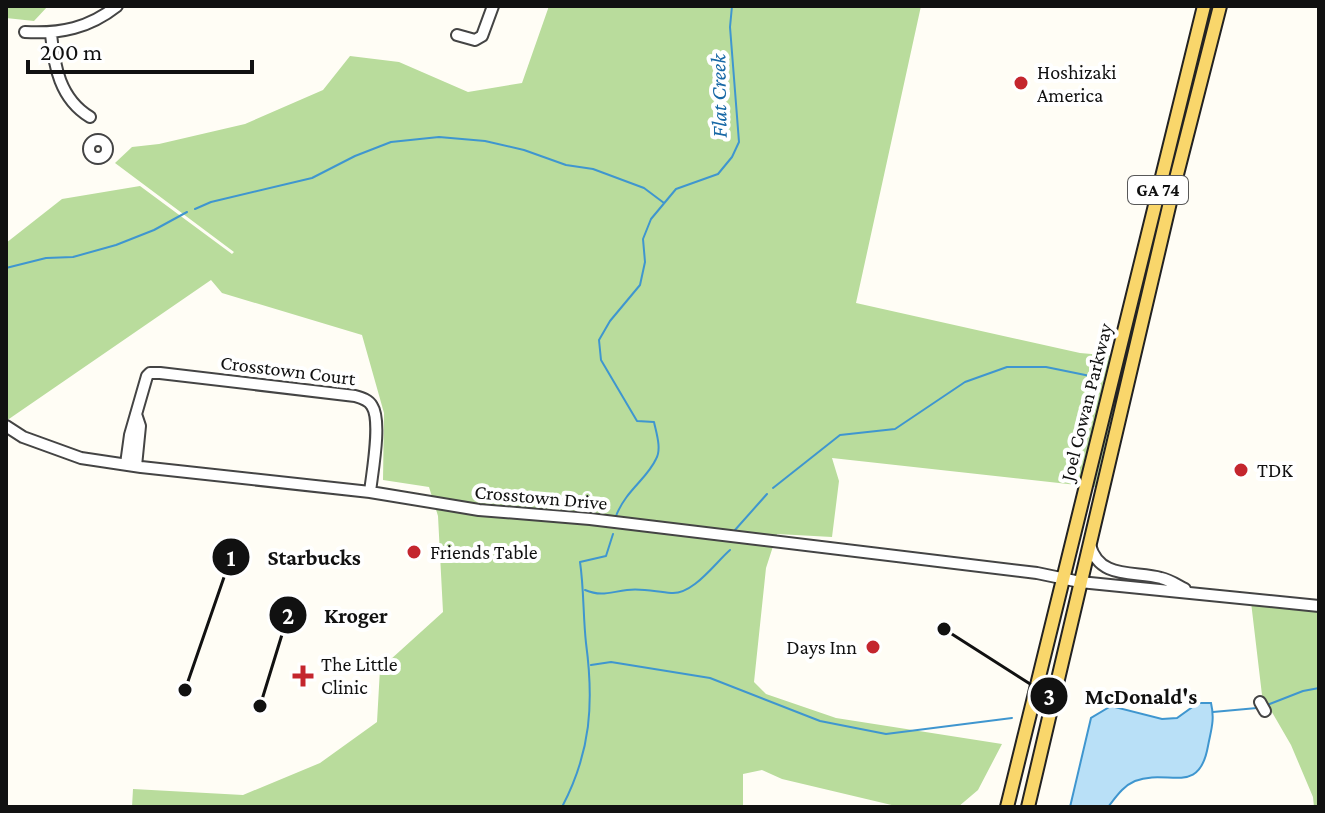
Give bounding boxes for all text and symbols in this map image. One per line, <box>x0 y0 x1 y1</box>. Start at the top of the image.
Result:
scale bar <box>28 24 252 74</box>
text: 200 m <box>40 38 102 65</box>
water label: Flat Creek <box>705 53 732 138</box>
place label: Hoshizaki America <box>1037 61 1116 106</box>
marker: Hoshizaki America <box>1012 74 1030 92</box>
road number: GA 74 <box>1128 176 1188 204</box>
street label: Joel Cowan Parkway <box>1055 320 1117 485</box>
street label: Crosstown Court <box>219 351 357 389</box>
place label: TDK <box>1257 459 1293 481</box>
marker: TDK <box>1232 461 1250 479</box>
street label: Crosstown Drive <box>474 480 609 514</box>
callout: Starbucks <box>211 534 376 580</box>
place label: Friends Table <box>430 541 538 563</box>
marker: Friends Table <box>405 543 423 561</box>
text: 1 <box>227 544 236 571</box>
text: Starbucks <box>267 545 361 570</box>
callout: Kroger <box>268 592 404 638</box>
text: 2 <box>282 602 294 629</box>
text: Kroger <box>324 603 388 628</box>
place label: Days Inn <box>786 636 857 659</box>
marker: Days Inn <box>864 638 882 656</box>
place label: The Little Clinic <box>321 653 398 698</box>
marker: The Little Clinic <box>292 665 314 687</box>
callout: McDonald's <box>1029 673 1214 719</box>
text: 3 <box>1043 683 1055 710</box>
text: McDonald's <box>1085 684 1197 709</box>

